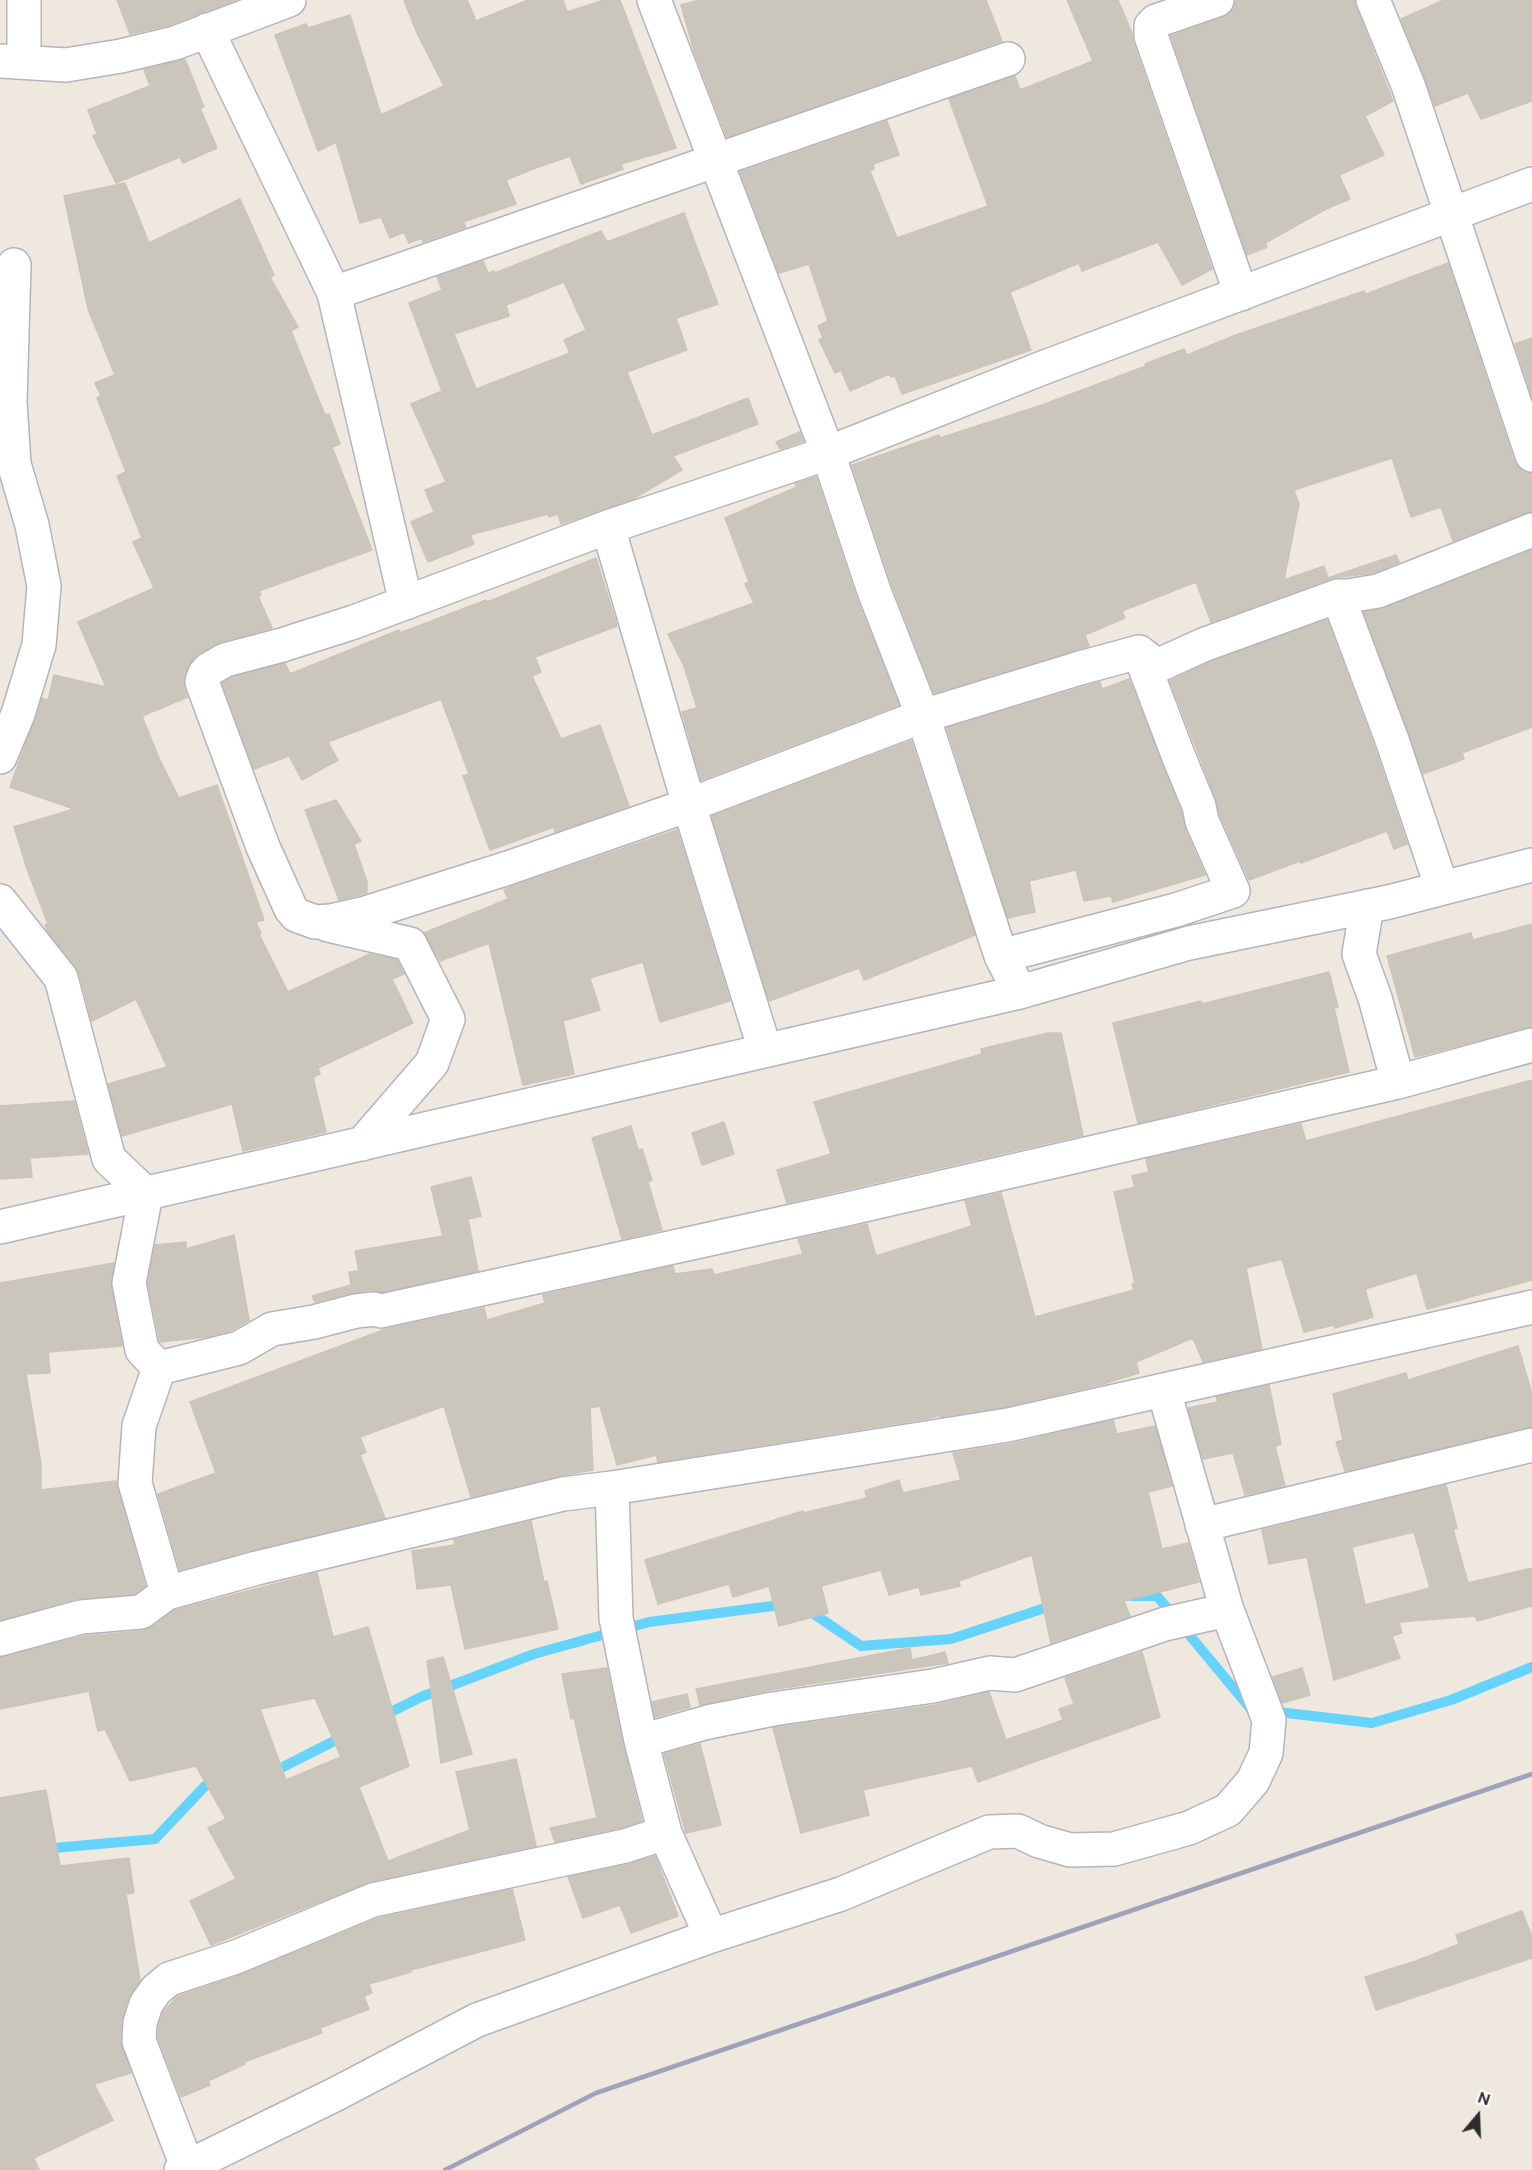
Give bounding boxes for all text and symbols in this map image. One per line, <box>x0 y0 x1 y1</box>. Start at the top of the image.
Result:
north arrow <box>1448 2086 1508 2146</box>
text: N <box>1475 2087 1493 2110</box>

